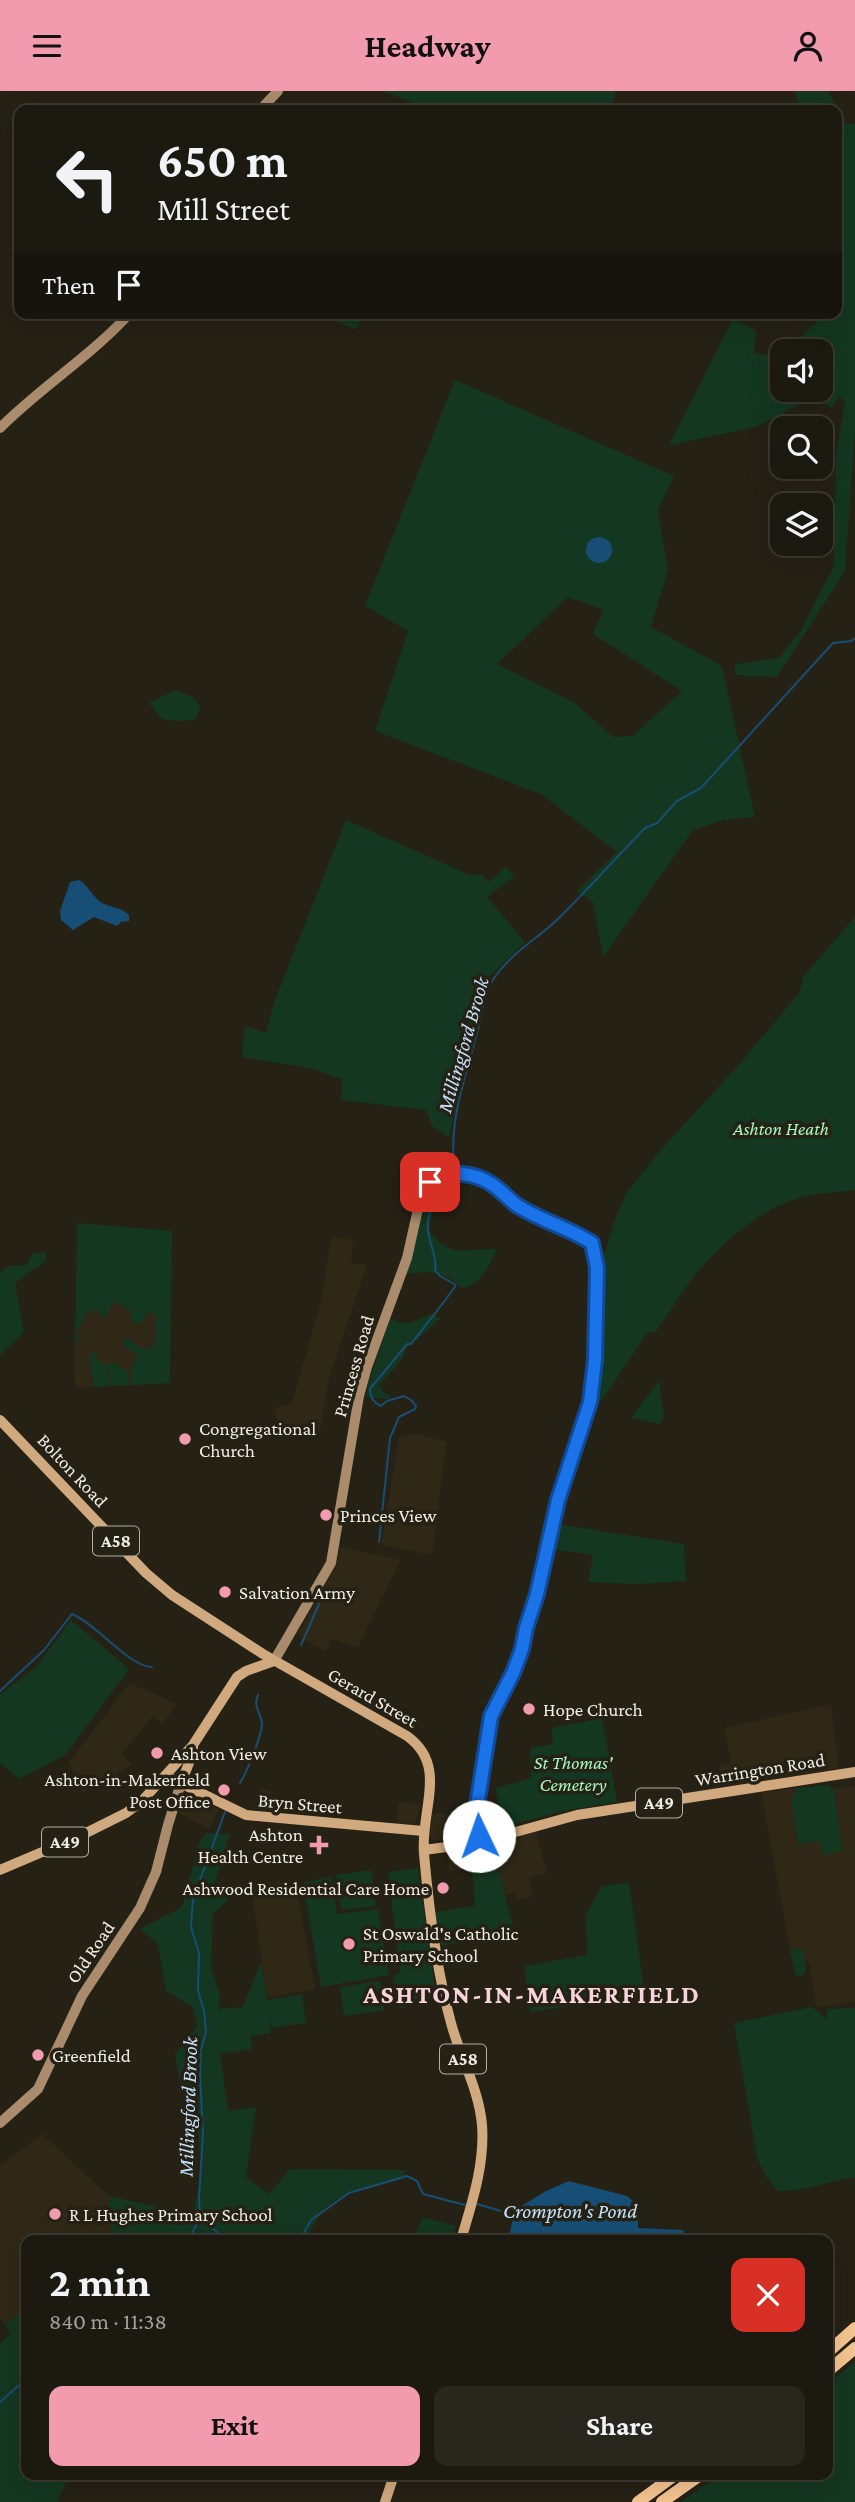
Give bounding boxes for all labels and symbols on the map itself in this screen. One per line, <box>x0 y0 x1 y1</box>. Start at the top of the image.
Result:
water label: Millingford Brook <box>432 974 494 1116</box>
park label: Ashton Heath <box>732 1118 829 1139</box>
pin <box>400 1152 460 1212</box>
street label: Princess Road <box>329 1313 378 1419</box>
place label: Congregational Church <box>199 1418 316 1461</box>
street label: Bolton Road <box>33 1429 112 1511</box>
marker: Congregational Church <box>177 1431 193 1447</box>
place label: Princes View <box>340 1505 436 1526</box>
marker: Princes View <box>318 1507 334 1523</box>
road number: A58 <box>93 1527 139 1555</box>
place label: Salvation Army <box>239 1582 355 1603</box>
marker: Salvation Army <box>217 1584 233 1600</box>
street label: Gerard Street <box>324 1663 422 1732</box>
place label: Hope Church <box>543 1699 643 1720</box>
marker: Hope Church <box>521 1701 537 1717</box>
place label: Ashton View <box>171 1743 267 1764</box>
marker: Ashton View <box>149 1745 165 1761</box>
street label: Warrington Road <box>694 1749 826 1790</box>
park label: St Thomas' Cemetery <box>534 1752 613 1795</box>
place label: Ashton-in-Makerfield Post Office <box>45 1769 210 1812</box>
marker: Ashton-in-Makerfield Post Office <box>216 1782 232 1798</box>
street label: Bryn Street <box>257 1789 344 1818</box>
road number: A49 <box>636 1789 682 1818</box>
position arrow <box>442 1799 516 1873</box>
place label: Ashton Health Centre <box>198 1824 303 1867</box>
road number: A49 <box>42 1827 88 1857</box>
marker: Ashton Health Centre <box>309 1835 329 1855</box>
place label: Ashwood Residential Care Home <box>182 1878 429 1899</box>
marker: Ashwood Residential Care Home <box>435 1880 451 1896</box>
street label: Old Road <box>62 1917 119 1987</box>
place label: St Oswald's Catholic Primary School <box>363 1923 519 1966</box>
marker: St Oswald's Catholic Primary School <box>341 1936 357 1952</box>
district label: ASHTON-IN-MAKERFIELD <box>362 1980 701 2009</box>
water label: Millingford Brook <box>174 2036 202 2178</box>
place label: Greenfield <box>52 2045 131 2066</box>
road number: A58 <box>440 2045 486 2073</box>
marker: Greenfield <box>30 2047 46 2063</box>
water label: Crompton's Pond <box>503 2199 638 2223</box>
place label: R L Hughes Primary School <box>69 2204 273 2225</box>
marker: R L Hughes Primary School <box>47 2206 63 2222</box>

